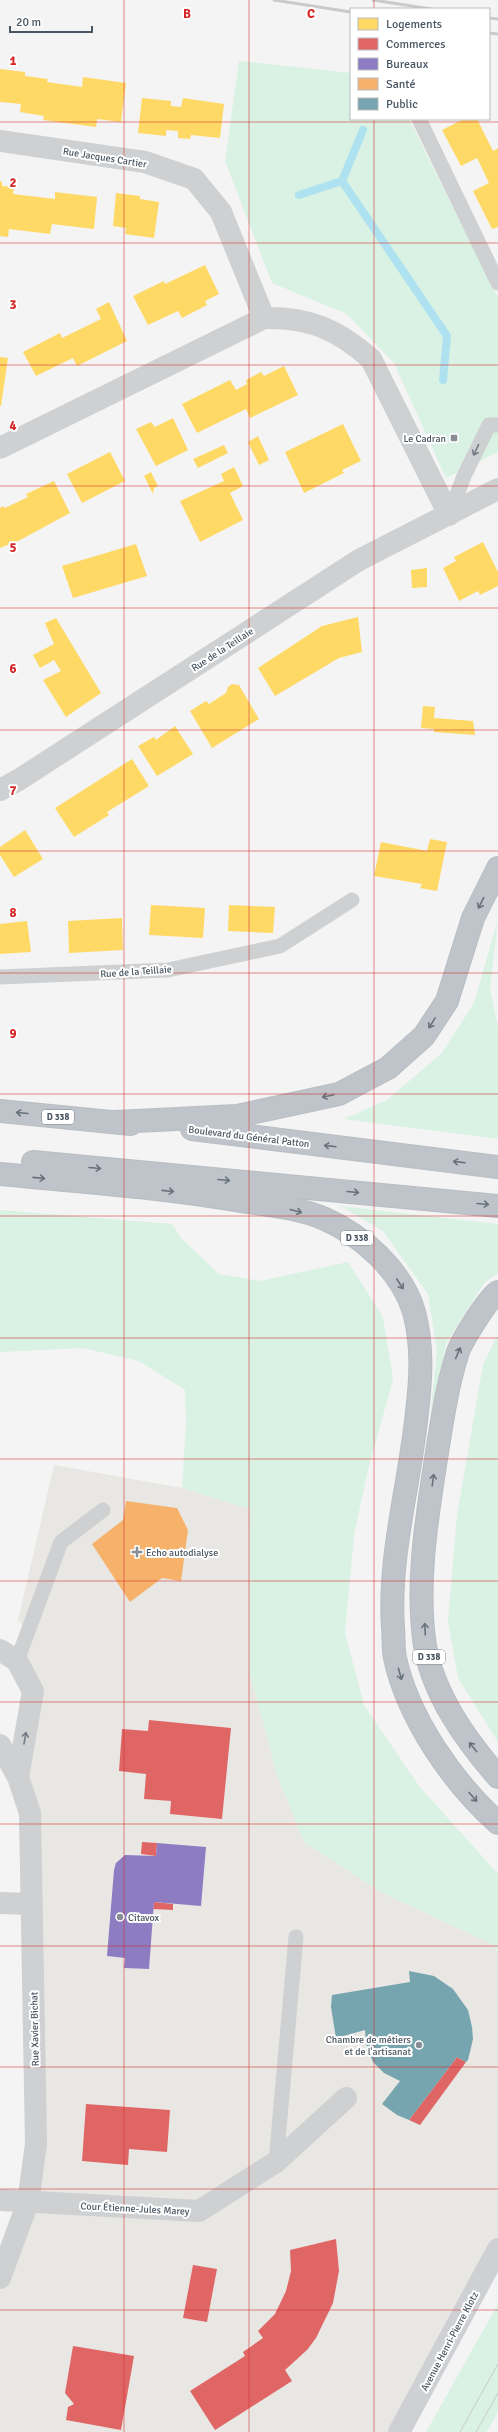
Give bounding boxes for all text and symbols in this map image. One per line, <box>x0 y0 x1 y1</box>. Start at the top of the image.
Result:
text: B <box>183 6 191 22</box>
text: C <box>307 6 315 22</box>
scale bar <box>10 8 92 34</box>
legend <box>350 8 490 120</box>
text: 20 m <box>16 15 41 30</box>
text: Logements <box>386 17 442 32</box>
text: Commerces <box>386 37 446 52</box>
text: 1 <box>9 53 17 69</box>
text: Bureaux <box>386 57 429 72</box>
text: Santé <box>386 77 415 92</box>
text: Public <box>386 97 418 112</box>
street label: Rue Jacques Cartier <box>62 145 148 171</box>
text: 2 <box>9 175 17 191</box>
text: 3 <box>9 297 17 313</box>
text: 4 <box>9 418 17 434</box>
place label: Le Cadran <box>403 433 446 445</box>
marker: Le Cadran <box>449 433 459 443</box>
one-way arrow <box>472 444 479 456</box>
text: 5 <box>9 540 17 556</box>
street label: Rue de la Teillaie <box>189 625 256 674</box>
text: 6 <box>9 661 17 677</box>
text: 7 <box>9 783 17 799</box>
one-way arrow <box>477 897 484 909</box>
text: 8 <box>9 905 17 921</box>
street label: Rue de la Teillaie <box>100 964 172 980</box>
one-way arrow <box>428 1017 436 1029</box>
text: 9 <box>9 1026 17 1042</box>
one-way arrow <box>322 1093 335 1101</box>
one-way arrow <box>16 1110 29 1117</box>
road number: D 338 <box>42 1110 74 1124</box>
street label: Boulevard du Général Patton <box>188 1124 310 1150</box>
one-way arrow <box>324 1142 337 1150</box>
one-way arrow <box>453 1158 466 1166</box>
one-way arrow <box>88 1164 101 1172</box>
one-way arrow <box>32 1174 45 1182</box>
one-way arrow <box>217 1176 230 1184</box>
one-way arrow <box>161 1188 174 1195</box>
one-way arrow <box>346 1188 359 1196</box>
one-way arrow <box>476 1201 489 1208</box>
one-way arrow <box>290 1208 303 1215</box>
road number: D 338 <box>341 1231 373 1245</box>
one-way arrow <box>396 1278 404 1289</box>
one-way arrow <box>455 1347 463 1359</box>
one-way arrow <box>429 1474 437 1487</box>
marker: Echo autodialyse <box>131 1546 143 1558</box>
place label: Echo autodialyse <box>146 1547 218 1559</box>
one-way arrow <box>421 1623 428 1636</box>
road number: D 338 <box>413 1650 445 1664</box>
one-way arrow <box>397 1668 404 1681</box>
one-way arrow <box>21 1732 29 1745</box>
one-way arrow <box>468 1742 477 1753</box>
one-way arrow <box>469 1791 478 1802</box>
marker: Citavox <box>115 1912 125 1922</box>
place label: Citavox <box>128 1912 160 1924</box>
street label: Rue Xavier Bichat <box>28 1991 42 2066</box>
place label: Chambre de métiers et de l'artisanat <box>326 2034 412 2058</box>
marker: Chambre de métiers et de l'artisanat <box>414 2040 424 2050</box>
street label: Cour Étienne-Jules Marey <box>80 2199 190 2218</box>
street label: Avenue Henri-Pierre Klotz <box>419 2289 481 2393</box>

